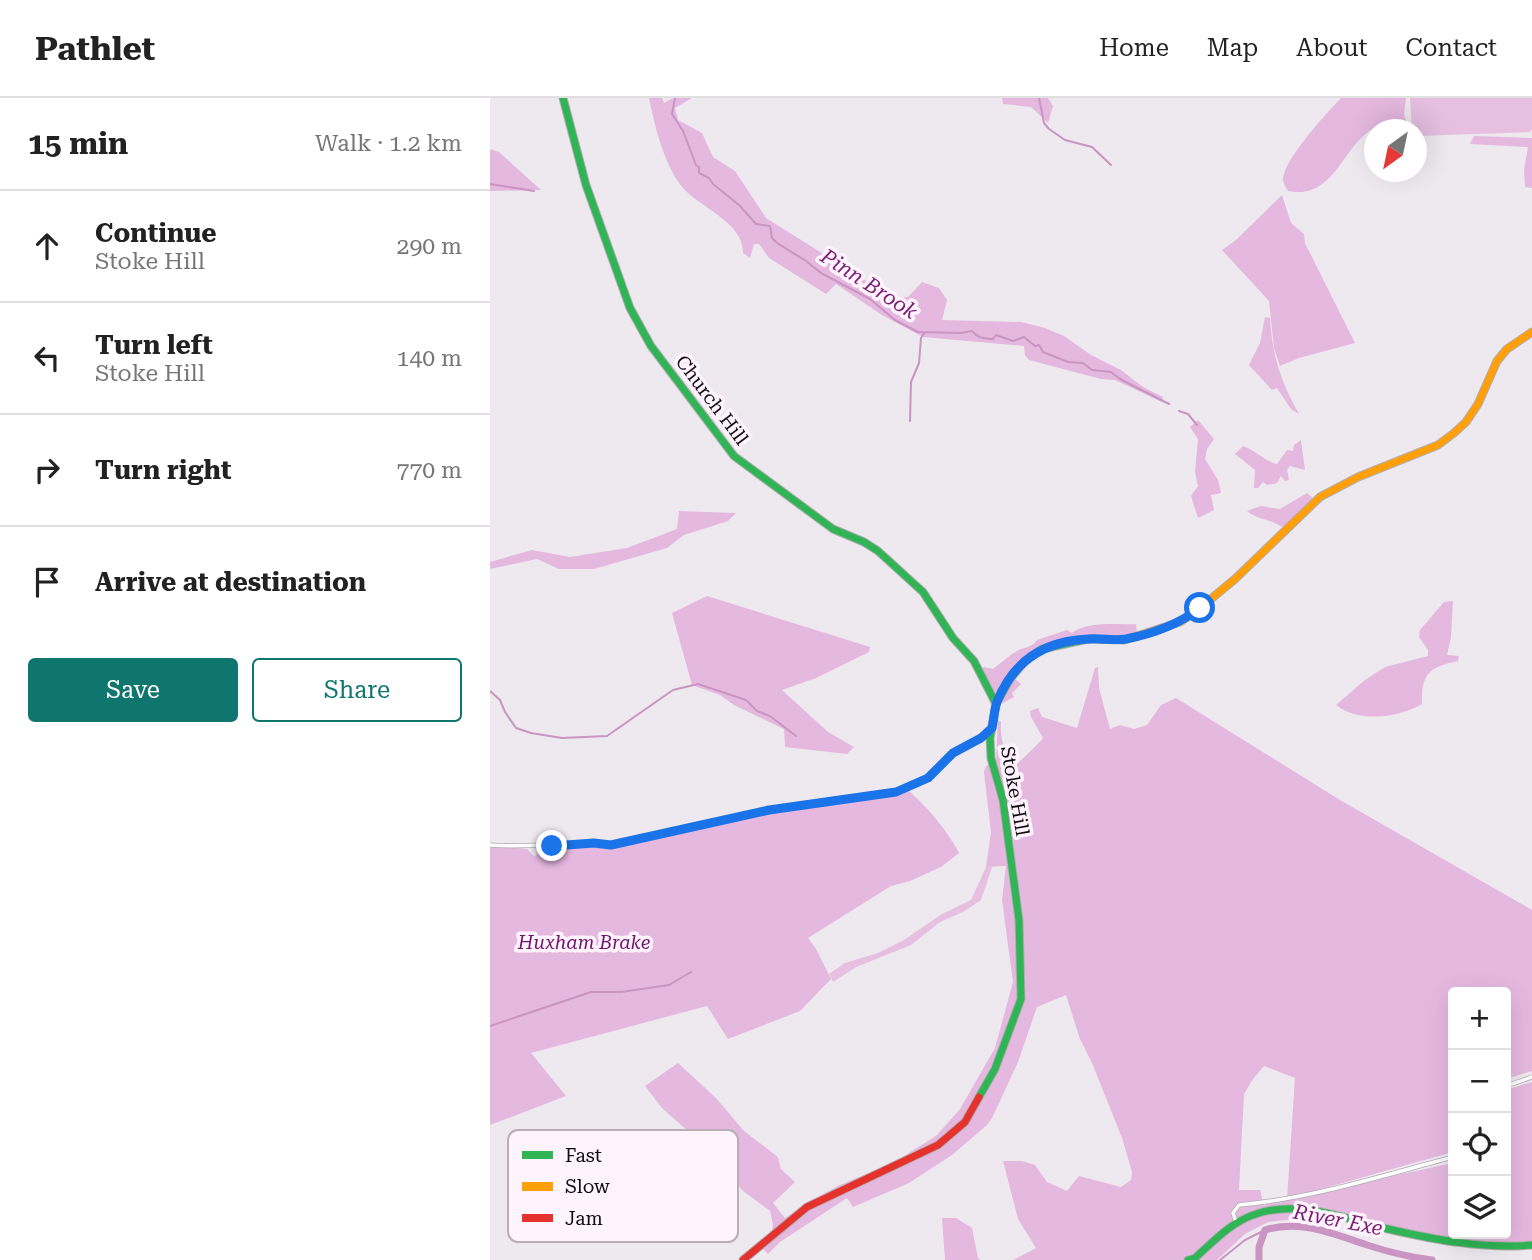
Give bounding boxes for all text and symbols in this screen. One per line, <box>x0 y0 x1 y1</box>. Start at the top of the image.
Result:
text: Pathlet <box>35 29 155 68</box>
text: Home <box>1099 34 1169 62</box>
text: Map <box>1207 34 1258 62</box>
text: About <box>1296 34 1367 62</box>
text: Contact <box>1405 34 1497 62</box>
north arrow <box>1364 119 1427 182</box>
text: 15 min <box>28 126 128 161</box>
text: Walk · 1.2 km <box>315 130 462 157</box>
text: Continue <box>95 218 217 248</box>
icon: ahead <box>28 227 66 265</box>
text: 290 m <box>397 233 462 260</box>
water label: Pinn Brook <box>816 243 922 324</box>
text: Stoke Hill <box>95 248 205 275</box>
text: Turn left <box>95 330 213 360</box>
icon: left <box>28 339 66 377</box>
text: 140 m <box>397 345 462 372</box>
street label: Church Hill <box>671 351 753 450</box>
text: Stoke Hill <box>95 360 205 387</box>
icon: right <box>28 451 66 489</box>
text: Turn right <box>95 455 231 485</box>
text: 770 m <box>397 457 462 484</box>
icon: arrive <box>28 563 66 601</box>
text: Arrive at destination <box>95 567 366 597</box>
route start <box>1184 592 1215 623</box>
button: Save <box>28 658 238 722</box>
button: Share <box>252 658 462 722</box>
street label: Stoke Hill <box>996 744 1034 838</box>
route end <box>536 830 567 861</box>
park label: Huxham Brake <box>517 931 651 954</box>
map controls <box>1448 987 1511 1239</box>
button: + <box>1448 987 1511 1050</box>
button: − <box>1448 1050 1511 1113</box>
button: locate <box>1448 1113 1511 1176</box>
legend <box>508 1130 738 1242</box>
text: Fast <box>565 1144 602 1167</box>
text: Slow <box>565 1175 610 1198</box>
button: layers <box>1448 1176 1511 1239</box>
water label: River Exe <box>1290 1199 1385 1240</box>
text: Jam <box>565 1207 603 1230</box>

